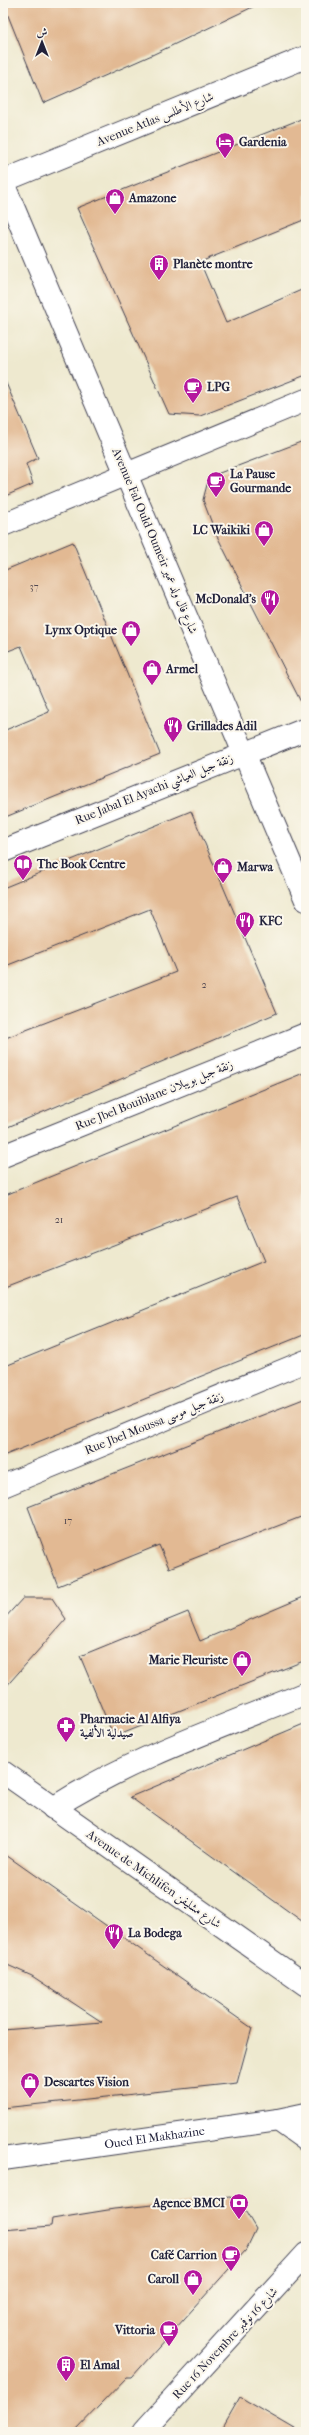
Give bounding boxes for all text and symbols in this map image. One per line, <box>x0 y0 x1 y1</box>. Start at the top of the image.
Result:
north arrow <box>22 22 62 62</box>
text: ش <box>37 26 48 39</box>
street label: Avenue Atlas شارع الأطلس <box>93 87 217 153</box>
hotel icon: Gardenia <box>214 131 236 159</box>
place label: Gardenia <box>239 135 287 149</box>
shop icon: Amazone <box>104 187 126 215</box>
place label: Amazone <box>128 191 177 205</box>
building icon: Planète montre <box>148 253 170 281</box>
place label: Planète montre <box>173 257 253 271</box>
cafe icon: LPG <box>182 376 204 404</box>
place label: LPG <box>207 380 230 394</box>
street label: Avenue Fal Ould Oumeir شارع فال ولد عمير <box>105 445 201 638</box>
place label: La Pause Gourmande <box>230 467 291 495</box>
cafe icon: La Pause Gourmande <box>205 470 227 498</box>
shop icon: LC Waikiki <box>253 519 275 547</box>
place label: LC Waikiki <box>193 523 250 537</box>
house number: 37 <box>30 581 39 593</box>
restaurant icon: McDonald's <box>259 588 281 616</box>
place label: McDonald's <box>195 592 257 606</box>
shop icon: Lynx Optique <box>120 619 142 647</box>
place label: Lynx Optique <box>45 623 117 638</box>
shop icon: Armel <box>141 658 163 686</box>
place label: Armel <box>165 662 199 676</box>
restaurant icon: Grillades Adil <box>162 715 184 743</box>
place label: Grillades Adil <box>187 719 258 733</box>
street label: Rue Jabal El Ayachi زنقة جبل العياشي <box>73 751 237 831</box>
library icon: The Book Centre <box>12 853 34 881</box>
shop icon: Marwa <box>212 856 234 884</box>
place label: The Book Centre <box>36 857 125 871</box>
place label: Marwa <box>236 860 274 874</box>
restaurant icon: KFC <box>234 910 256 938</box>
place label: KFC <box>259 914 282 928</box>
house number: 2 <box>201 979 207 991</box>
street label: Rue Jbel Bouiblane زنقة جبل بويبلان <box>73 1057 236 1135</box>
house number: 21 <box>55 1214 63 1226</box>
street label: Rue Jbel Moussa زنقة جبل موسى <box>83 1389 226 1459</box>
house number: 17 <box>64 1515 72 1527</box>
shop icon: Marie Fleuriste <box>231 1649 253 1677</box>
place label: Marie Fleuriste <box>148 1653 228 1667</box>
place label: Pharmacie Al Alfiya صيدلية الألفية <box>80 1712 181 1740</box>
pharmacy icon: Pharmacie Al Alfiya صيدلية الألفية <box>55 1715 77 1743</box>
street label: Avenue de Michlifen شارع مشليفن <box>81 1827 224 1934</box>
restaurant icon: La Bodega <box>103 1922 125 1950</box>
place label: La Bodega <box>128 1926 182 1941</box>
shop icon: Descartes Vision <box>19 2071 41 2099</box>
place label: Descartes Vision <box>44 2075 130 2089</box>
street label: Oued El Makhazine <box>103 2123 206 2152</box>
bank icon: Agence BMCI <box>228 2192 250 2220</box>
place label: Agence BMCI <box>152 2196 225 2211</box>
cafe icon: Café Carrion <box>220 2244 242 2272</box>
place label: Café Carrion <box>151 2248 218 2262</box>
shop icon: Caroll <box>182 2268 204 2296</box>
place label: Caroll <box>148 2272 180 2286</box>
street label: Rue 16 Novembre شارع 16 نوفمبر <box>170 2284 284 2404</box>
cafe icon: Vittoria <box>158 2319 180 2347</box>
place label: Vittoria <box>114 2323 155 2337</box>
building icon: El Amal <box>55 2354 77 2382</box>
place label: El Amal <box>80 2358 121 2372</box>

